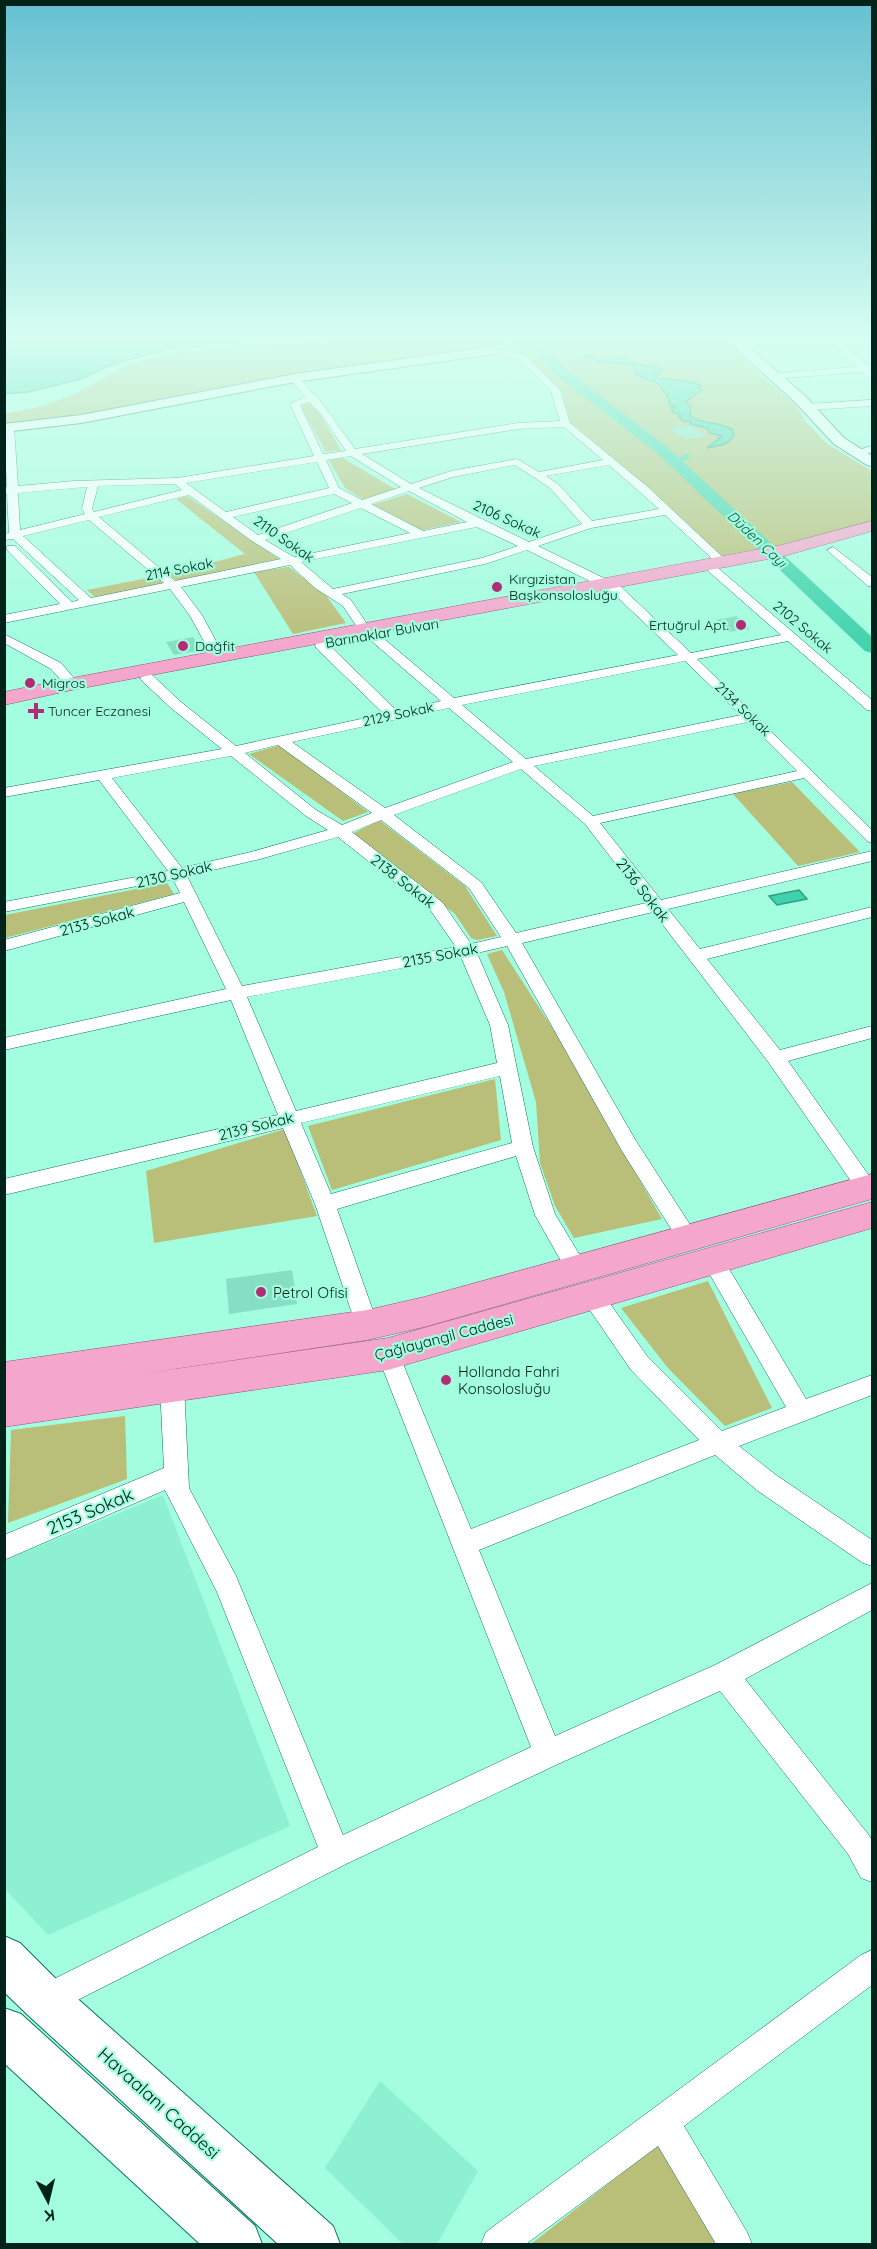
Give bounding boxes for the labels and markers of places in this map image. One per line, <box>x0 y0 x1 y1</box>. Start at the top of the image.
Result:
place label: Kırgızistan Başkonsolosluğu <box>509 570 618 604</box>
marker: Kırgızistan Başkonsolosluğu <box>490 580 504 594</box>
place label: Ertuğrul Apt. <box>649 616 729 634</box>
marker: Ertuğrul Apt. <box>734 618 748 632</box>
place label: Dağfit <box>195 637 235 655</box>
marker: Dağfit <box>176 639 190 653</box>
place label: Migros <box>42 674 85 692</box>
marker: Migros <box>23 676 37 690</box>
place label: Tuncer Eczanesi <box>48 702 151 720</box>
marker: Tuncer Eczanesi <box>29 704 43 718</box>
place label: Petrol Ofisi <box>273 1283 348 1302</box>
marker: Petrol Ofisi <box>254 1285 268 1299</box>
place label: Hollanda Fahri Konsolosluğu <box>458 1362 560 1398</box>
marker: Hollanda Fahri Konsolosluğu <box>439 1373 453 1387</box>

